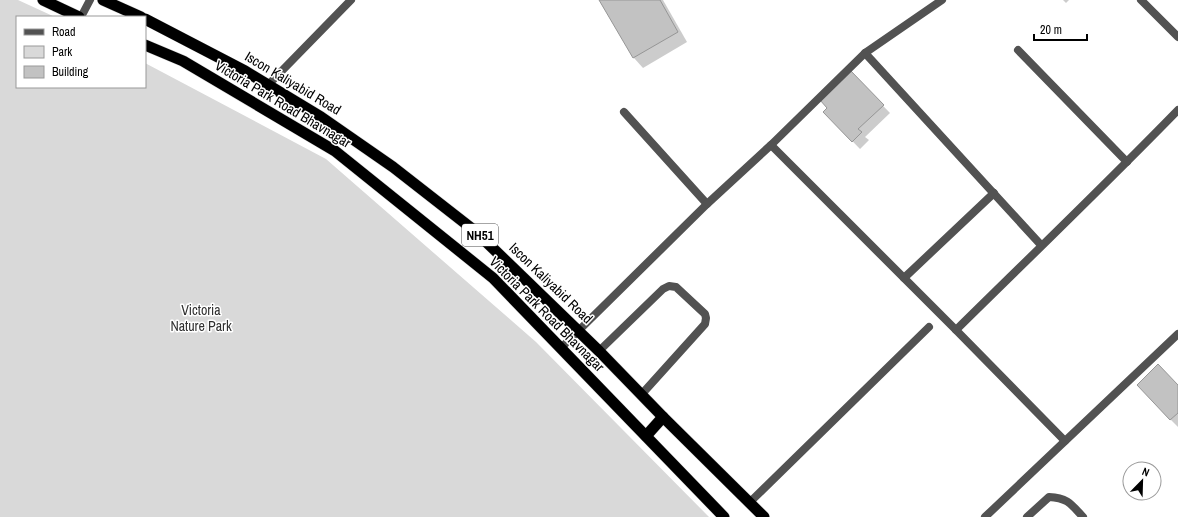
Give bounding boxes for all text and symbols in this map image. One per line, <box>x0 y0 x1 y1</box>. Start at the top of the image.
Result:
legend <box>16 16 146 88</box>
scale bar <box>1034 16 1087 42</box>
text: 20 m <box>1040 22 1062 38</box>
text: Road <box>52 24 76 40</box>
text: Park <box>52 44 72 60</box>
street label: Iscon Kaliyabid Road <box>242 47 344 119</box>
street label: Victoria Park Road Bhavnagar <box>212 56 354 152</box>
text: Building <box>52 64 89 80</box>
road number: NH51 <box>462 224 498 246</box>
street label: Iscon Kaliyabid Road <box>505 239 597 327</box>
street label: Victoria Park Road Bhavnagar <box>486 253 608 375</box>
park label: Victoria Nature Park <box>170 301 232 335</box>
north arrow <box>1122 461 1162 501</box>
text: N <box>1140 464 1152 480</box>

